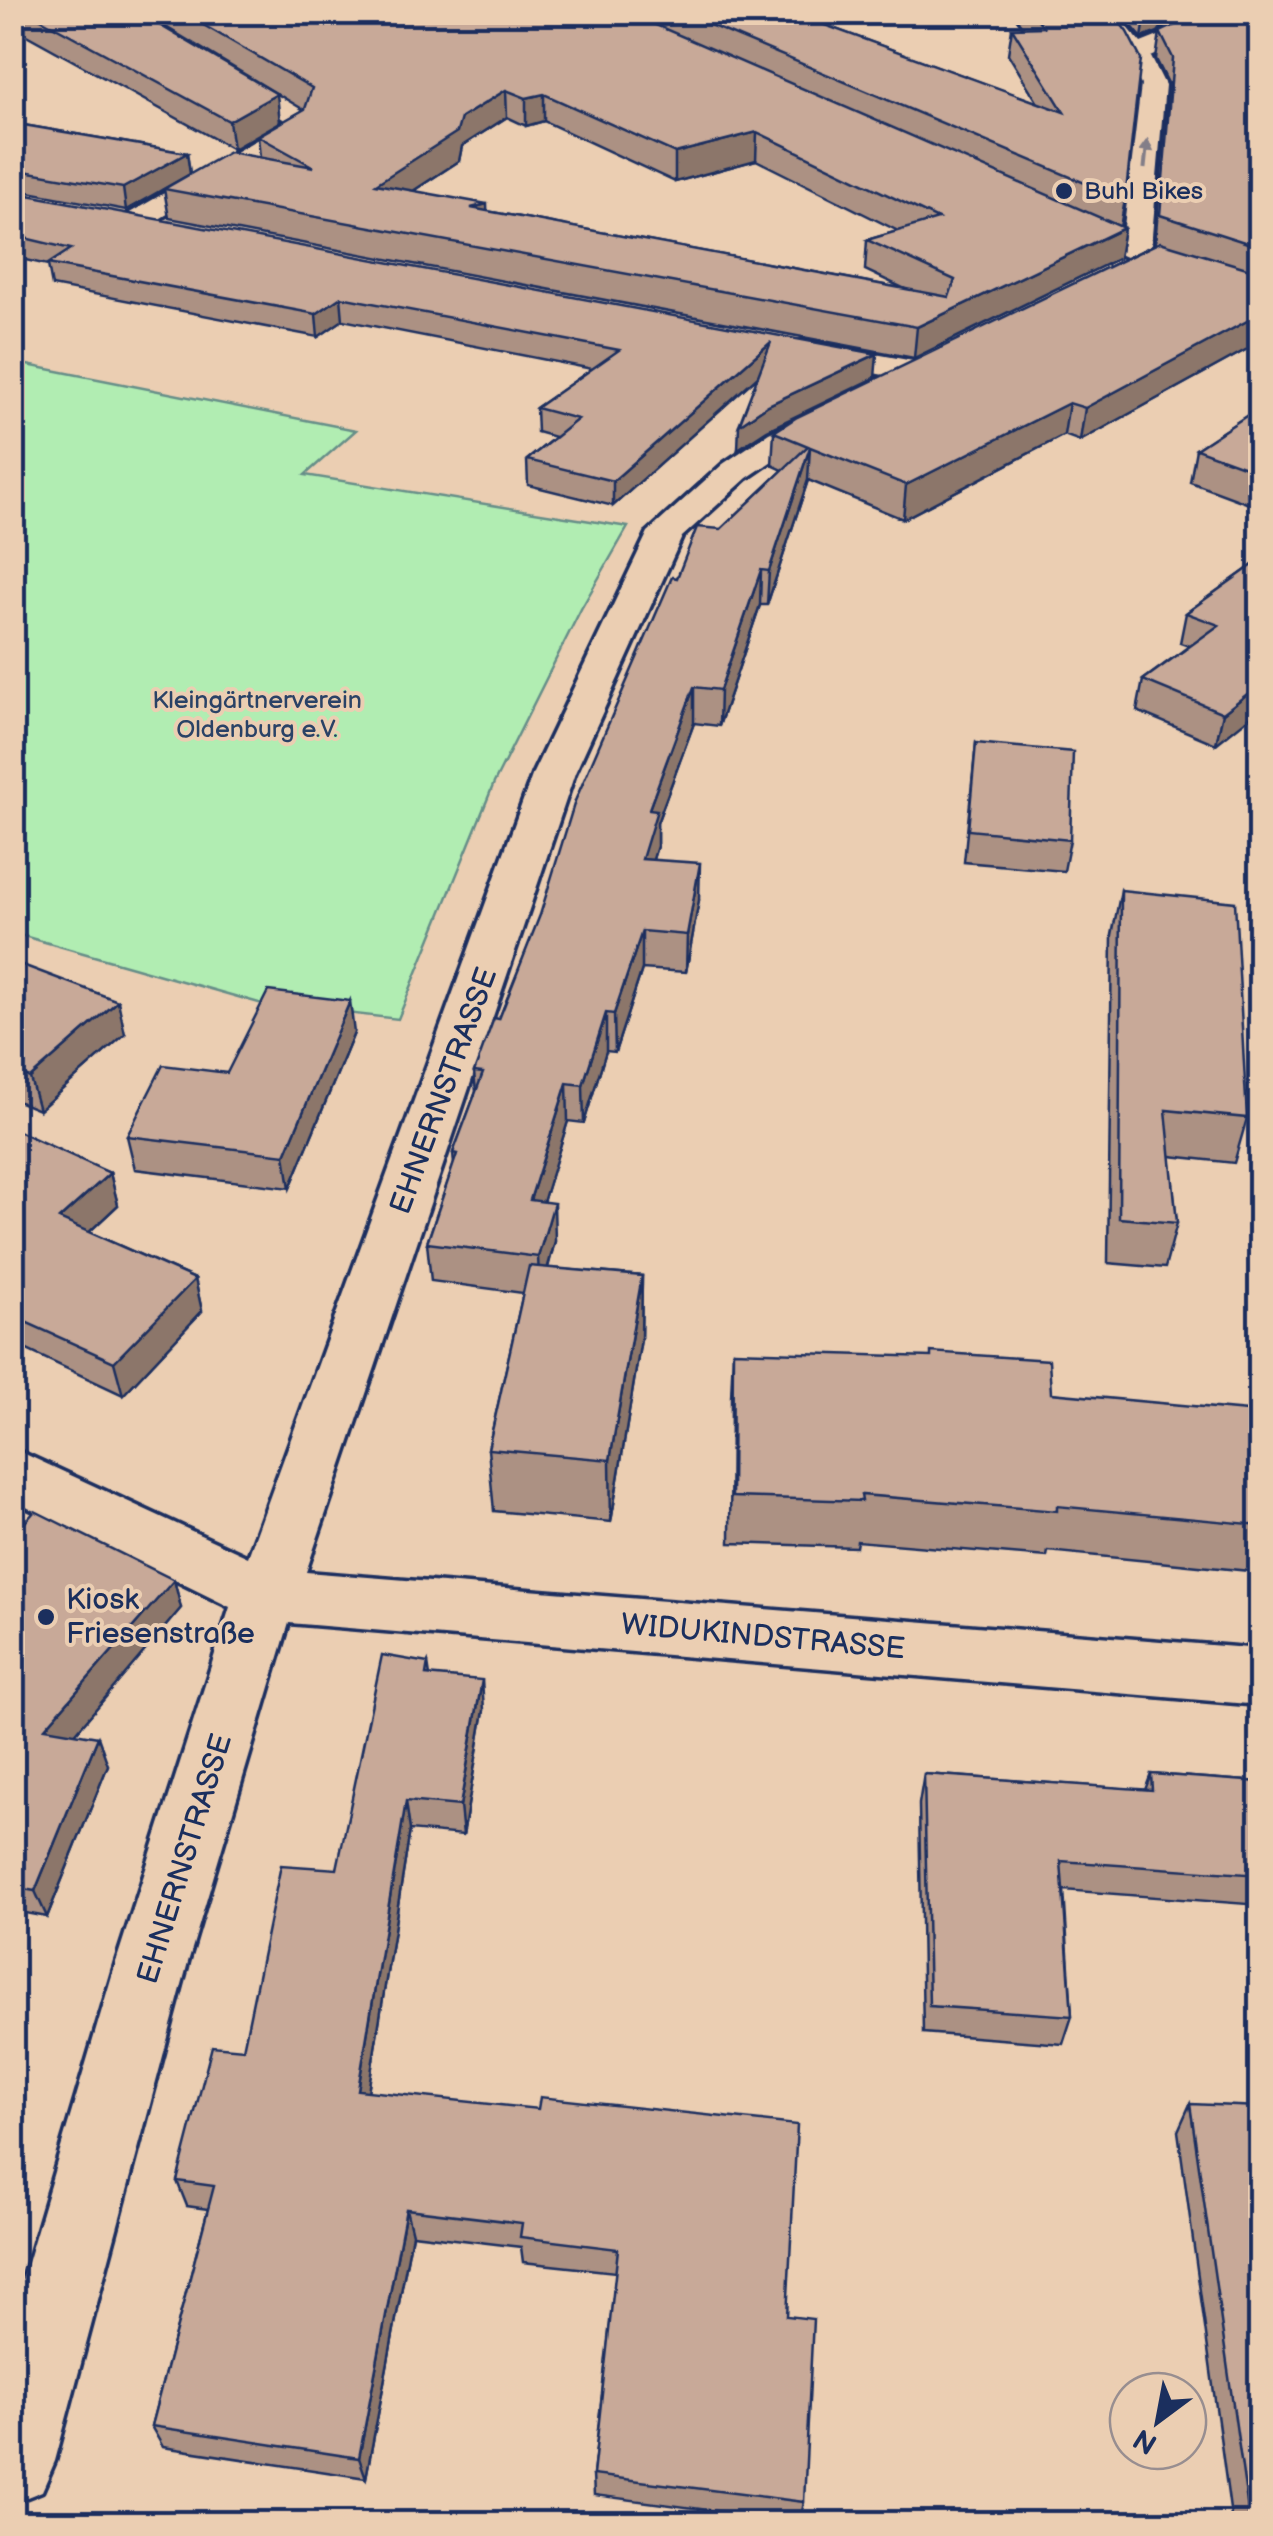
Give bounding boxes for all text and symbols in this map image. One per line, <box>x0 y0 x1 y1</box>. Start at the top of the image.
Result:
one-way arrow <box>1138 138 1154 170</box>
place label: Buhl Bikes <box>1084 176 1203 207</box>
marker: Buhl Bikes <box>1053 180 1075 202</box>
park label: Kleingärtnerverein Oldenburg e.V. <box>152 685 362 745</box>
street label: EHNERNSTRASSE <box>383 963 505 1219</box>
place label: Kiosk Friesenstraße <box>66 1582 255 1652</box>
marker: Kiosk Friesenstraße <box>35 1606 57 1628</box>
street label: WIDUKINDSTRASSE <box>620 1607 906 1667</box>
street label: EHNERNSTRASSE <box>130 1730 240 1988</box>
north arrow <box>1108 2371 1208 2471</box>
text: N <box>1128 2421 1163 2460</box>

